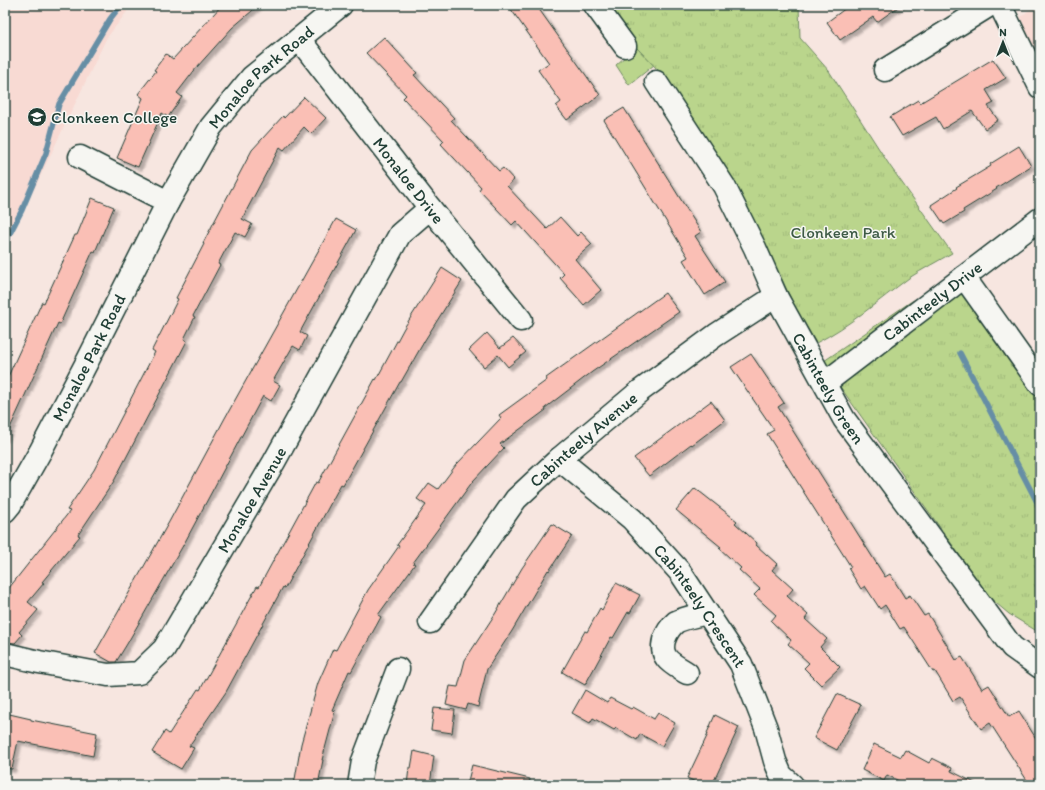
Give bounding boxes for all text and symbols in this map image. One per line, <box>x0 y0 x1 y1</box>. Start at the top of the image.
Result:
street label: Monaloe Park Road <box>204 21 318 133</box>
north arrow <box>983 22 1023 62</box>
text: N <box>999 26 1007 39</box>
school or university icon: Clonkeen College <box>26 106 48 128</box>
place label: Clonkeen College <box>51 107 177 127</box>
street label: Monaloe Drive <box>369 133 449 228</box>
park label: Clonkeen Park <box>790 222 896 242</box>
street label: Cabinteely Drive <box>879 257 986 345</box>
street label: Monaloe Park Road <box>48 291 130 424</box>
street label: Cabinteely Green <box>788 329 869 448</box>
street label: Cabinteely Avenue <box>525 388 641 491</box>
street label: Monaloe Avenue <box>213 443 290 556</box>
street label: Cabinteely Crescent <box>650 540 750 671</box>

